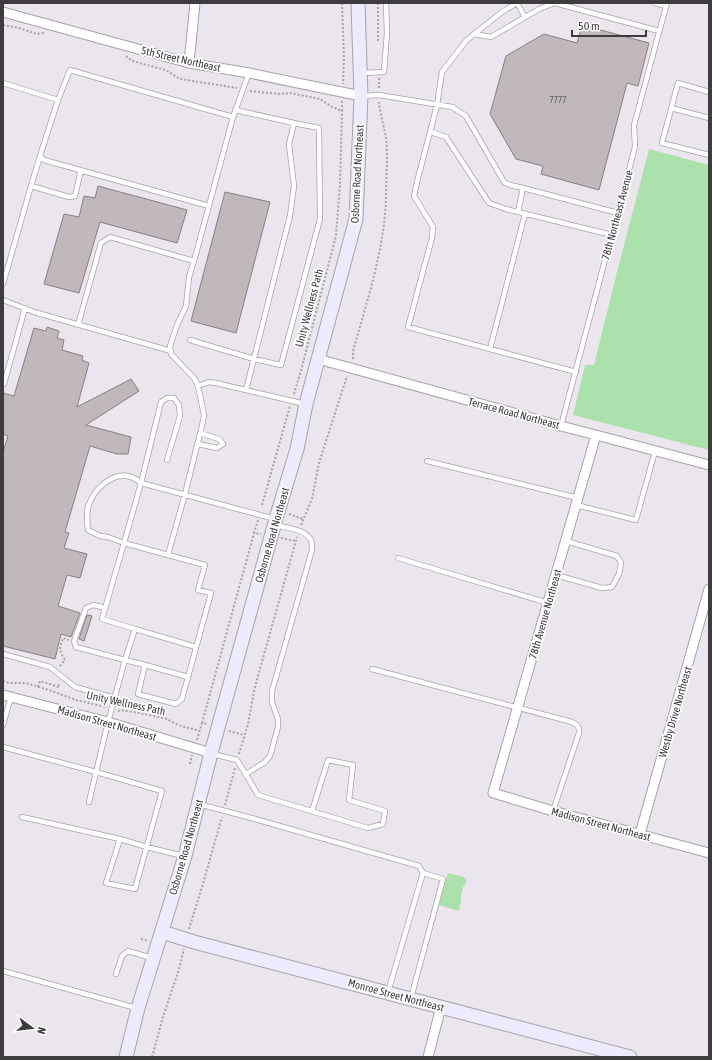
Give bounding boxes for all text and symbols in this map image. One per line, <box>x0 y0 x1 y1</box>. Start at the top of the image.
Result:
scale bar <box>572 12 646 38</box>
text: 50 m <box>578 19 600 33</box>
street label: 5th Street Northeast <box>140 44 222 74</box>
house number: 7777 <box>550 95 566 105</box>
street label: Osborne Road Northeast <box>348 124 366 224</box>
street label: 78th Northeast Avenue <box>599 169 635 261</box>
street label: Unity Wellness Path <box>293 268 325 348</box>
street label: Terrace Road Northeast <box>467 395 561 431</box>
street label: Osborne Road Northeast <box>253 486 291 584</box>
street label: 78th Avenue Northeast <box>526 568 564 660</box>
street label: Westby Drive Northeast <box>656 665 694 759</box>
street label: Unity Wellness Path <box>85 689 167 717</box>
street label: Madison Street Northeast <box>56 703 158 743</box>
street label: Osborne Road Northeast <box>167 798 205 896</box>
street label: Madison Street Northeast <box>550 805 652 843</box>
street label: Monroe Street Northeast <box>347 976 445 1014</box>
north arrow <box>12 1008 52 1048</box>
text: N <box>35 1026 48 1035</box>

